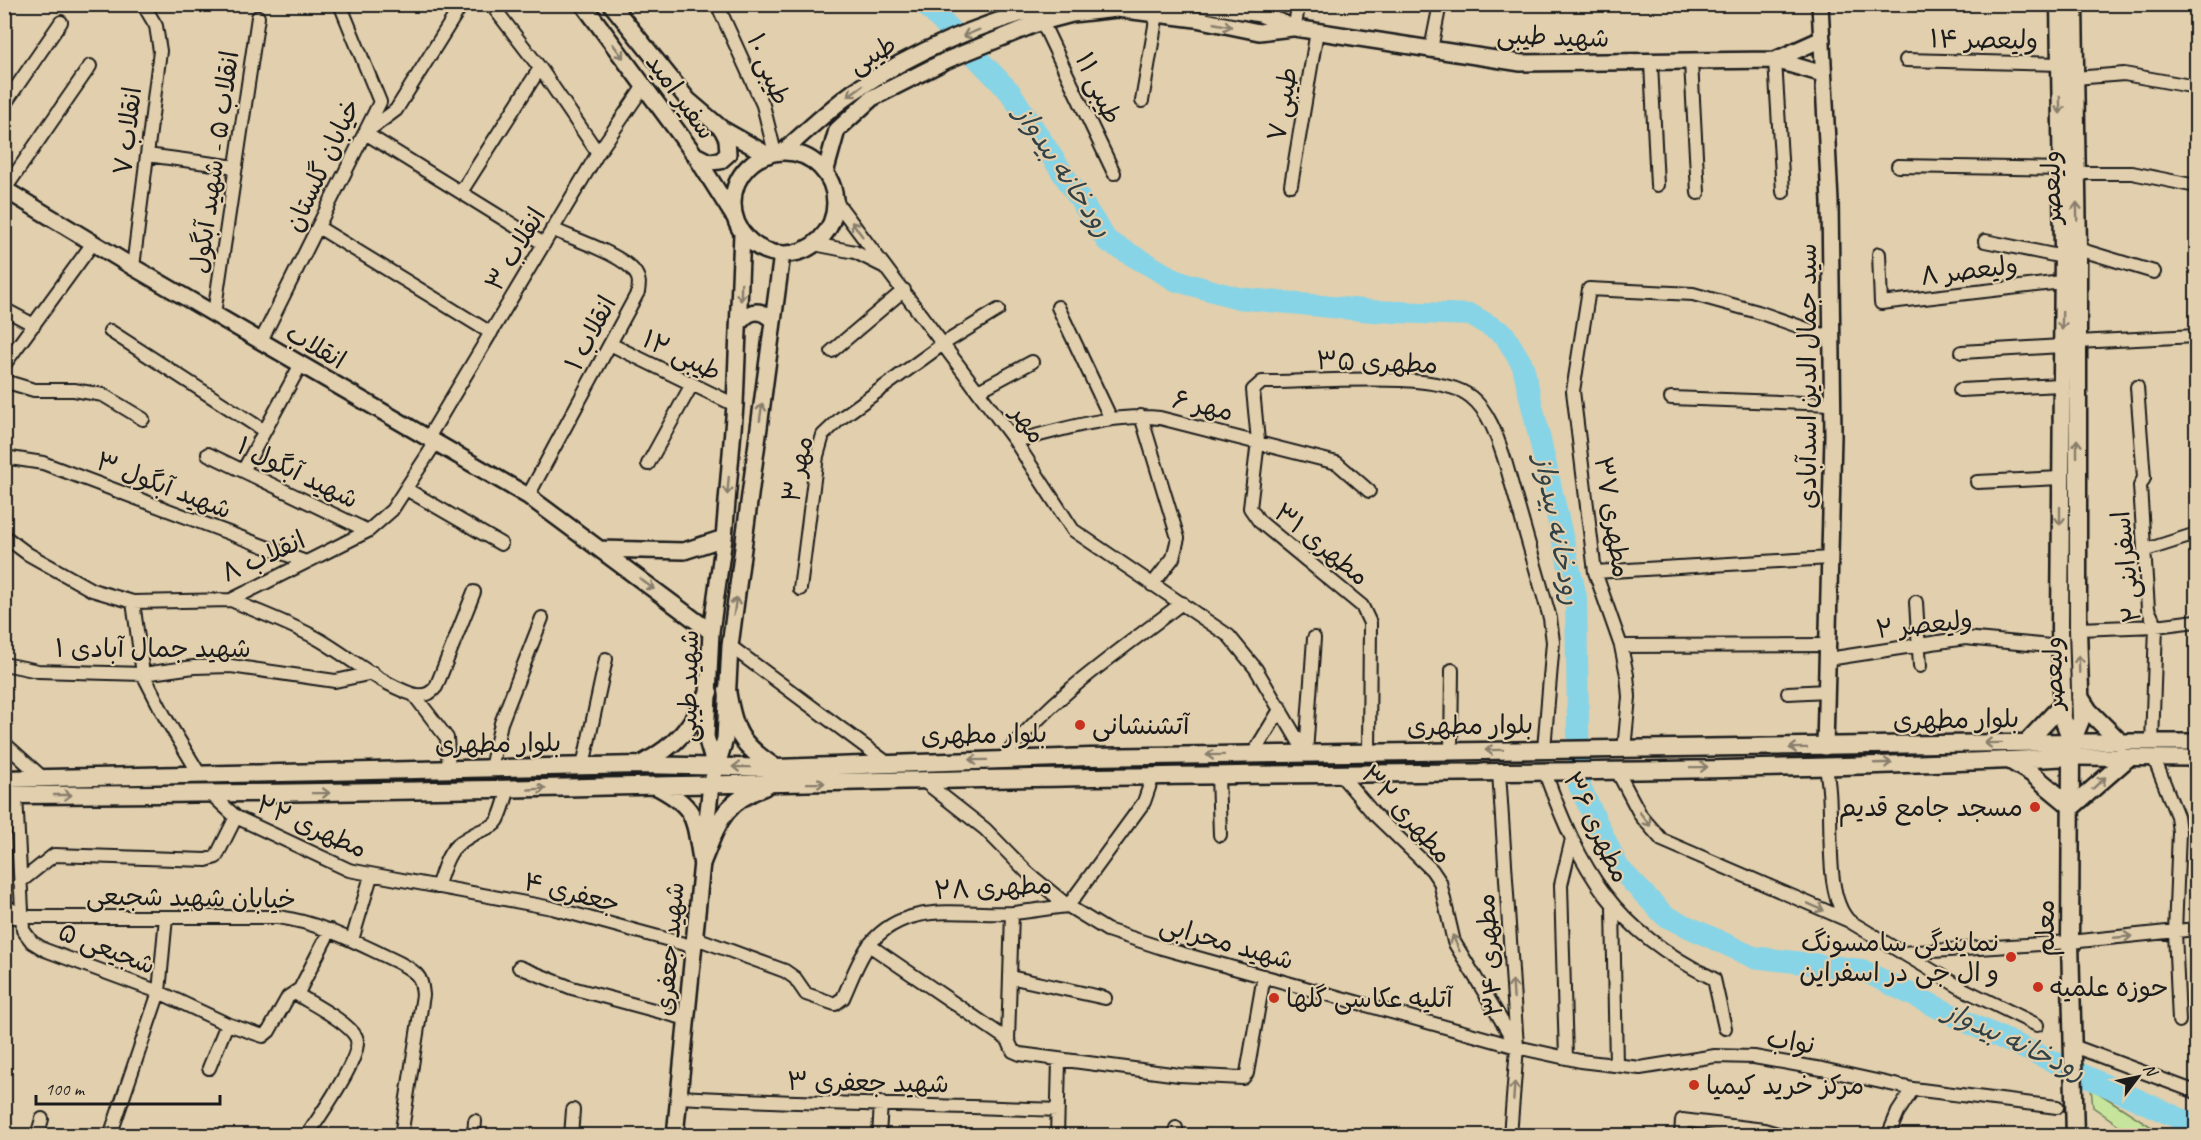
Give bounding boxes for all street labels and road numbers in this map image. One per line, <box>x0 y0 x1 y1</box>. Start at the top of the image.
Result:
street label: شهید طیبی <box>1496 18 1610 55</box>
street label: ولیعصر ۱۴ <box>1929 22 2039 57</box>
street label: طیبی ۱۰ <box>739 28 798 110</box>
street label: طیبی <box>842 28 902 81</box>
street label: سفیر امید <box>638 47 723 146</box>
street label: طیبی ۱۱ <box>1068 47 1129 129</box>
street label: انقلاب ۵ - شهید آبگول <box>183 49 246 276</box>
street label: طیبی ۷ <box>1260 64 1305 144</box>
street label: انقلاب ۷ <box>106 85 149 177</box>
street label: خیابان گلستان <box>277 93 368 237</box>
street label: ولیعصر <box>2034 150 2069 226</box>
street label: انقلاب ۳ <box>478 201 553 297</box>
street label: سید جمال الدین اسدآبادی <box>1791 243 1824 509</box>
street label: ولیعصر ۸ <box>1919 248 2020 293</box>
street label: انقلاب ۱ <box>557 290 624 376</box>
street label: انقلاب <box>280 316 352 377</box>
street label: طیبی ۱۲ <box>637 322 727 389</box>
street label: مطهری ۳۵ <box>1316 344 1438 381</box>
street label: مهر ۶ <box>1169 382 1237 429</box>
street label: مهر <box>1003 397 1053 450</box>
street label: شهید آبگول ۱ <box>232 429 364 516</box>
street label: مهر ۳ <box>774 433 821 505</box>
street label: شهید آبگول ۳ <box>91 445 236 526</box>
street label: مطهری ۳۷ <box>1587 454 1638 580</box>
street label: مطهری ۳۱ <box>1267 496 1376 593</box>
street label: اسفراینی ۲ <box>2104 509 2149 625</box>
street label: انقلاب ۸ <box>216 523 310 590</box>
street label: ولیعصر ۲ <box>1874 603 1974 646</box>
street label: شهید طیبی <box>671 629 706 743</box>
street label: شهید جمال آبادی ۱ <box>55 632 251 665</box>
street label: ولیعصر <box>2036 636 2071 712</box>
street label: بلوار مطهری <box>1892 702 2020 737</box>
street label: بلوار مطهری <box>1406 708 1534 743</box>
street label: بلوار مطهری <box>920 717 1048 752</box>
street label: بلوار مطهری <box>434 726 562 761</box>
street label: مطهری ۳۲ <box>1354 758 1460 871</box>
street label: مطهری ۳۶ <box>1555 766 1638 888</box>
street label: مطهری ۲۲ <box>251 787 372 865</box>
street label: جعفری ۴ <box>520 865 623 920</box>
street label: مطهری ۲۸ <box>933 868 1053 907</box>
street label: خیابان شهید شجیعی <box>86 879 296 916</box>
street label: شهید جعفری <box>647 881 692 1018</box>
street label: مطهری ۳۴ <box>1469 892 1510 1018</box>
street label: معلم <box>2029 899 2065 957</box>
street label: شهید محرابی <box>1156 908 1298 977</box>
street label: شجیعی ۵ <box>54 915 160 982</box>
street label: نواب <box>1764 1021 1818 1062</box>
street label: شهید جعفری ۳ <box>787 1065 949 1100</box>

